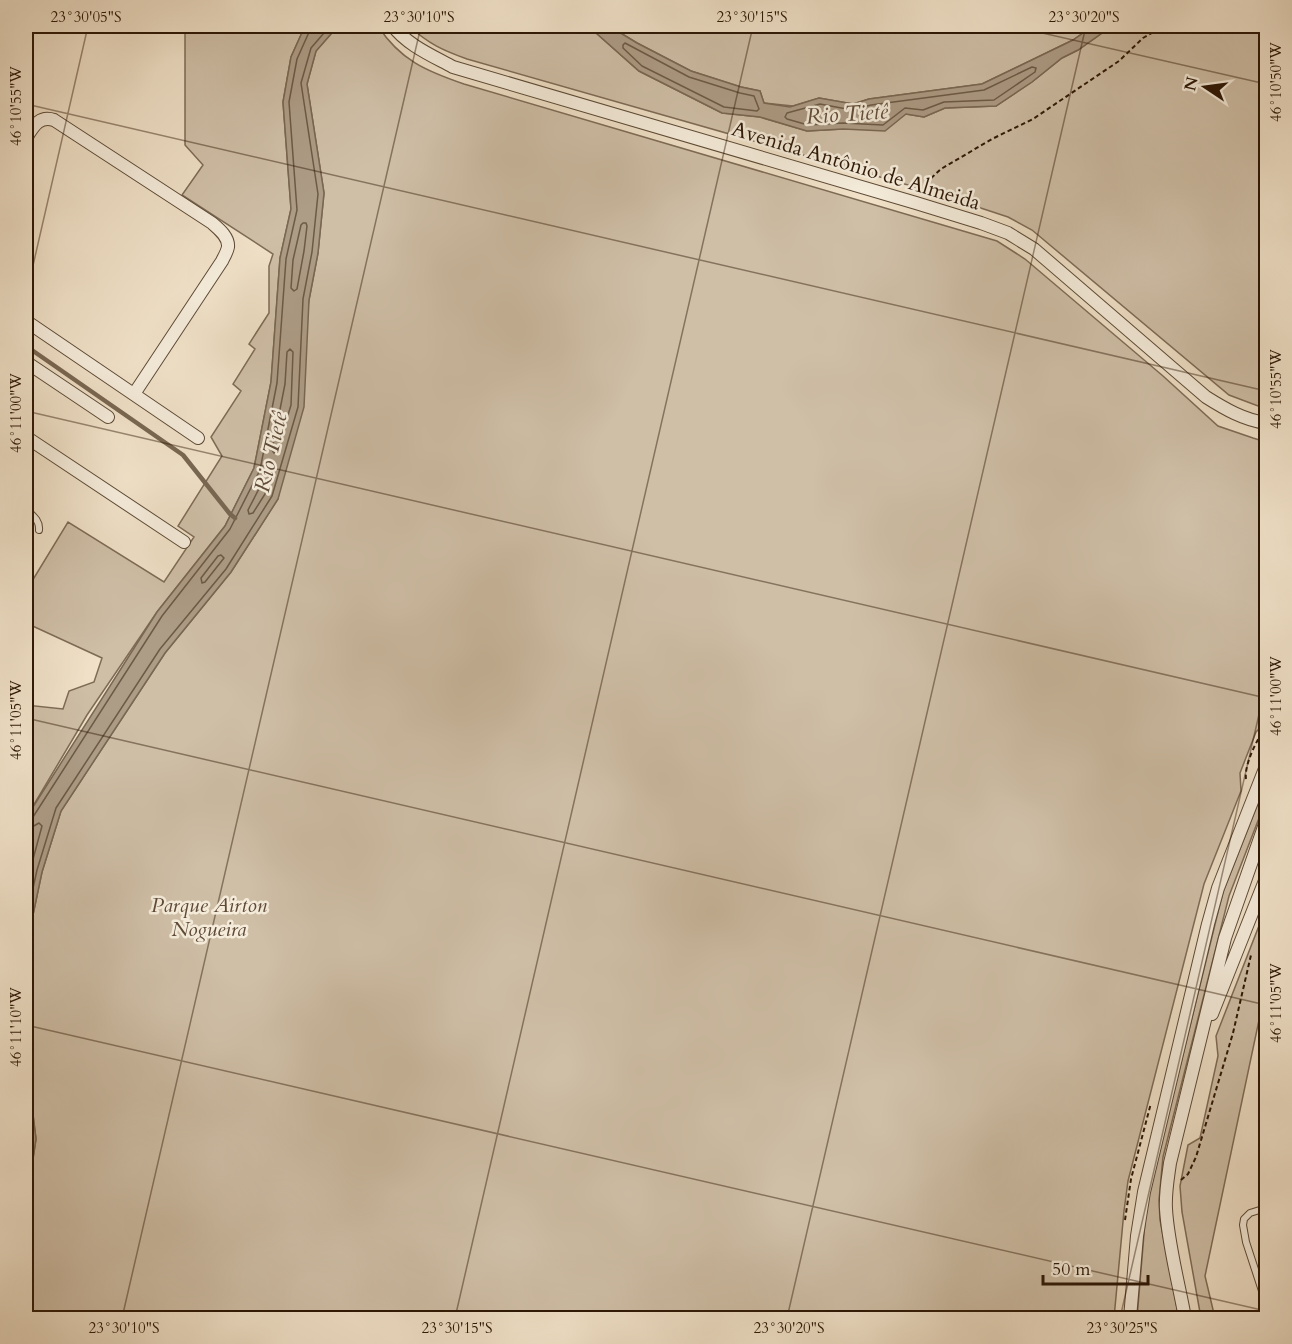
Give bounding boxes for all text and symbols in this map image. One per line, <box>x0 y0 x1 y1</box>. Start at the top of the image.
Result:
text: 23°30'05"S <box>51 7 121 27</box>
text: 23°30'10"S <box>384 7 454 27</box>
text: 23°30'15"S <box>717 7 787 27</box>
text: 23°30'20"S <box>1049 7 1119 27</box>
text: 46°10'50"W <box>1266 42 1286 122</box>
north arrow <box>1175 57 1235 117</box>
text: 46°10'55"W <box>6 66 26 146</box>
text: N <box>1179 75 1204 93</box>
water label: Rio Tietê <box>805 96 889 132</box>
street label: Avenida Antônio de Almeida <box>728 114 984 218</box>
text: 46°10'55"W <box>1266 349 1286 429</box>
text: 46°11'00"W <box>6 373 26 453</box>
water label: Rio Tietê <box>247 408 295 495</box>
text: 46°11'00"W <box>1266 656 1286 736</box>
text: 46°11'05"W <box>6 680 26 760</box>
park label: Parque Airton Nogueira <box>151 891 268 944</box>
text: 46°11'05"W <box>1266 963 1286 1043</box>
text: 46°11'10"W <box>6 987 26 1067</box>
scale bar <box>1043 1248 1148 1286</box>
text: 50 m <box>1052 1257 1091 1282</box>
text: 23°30'10"S <box>89 1318 159 1338</box>
text: 23°30'15"S <box>422 1318 492 1338</box>
text: 23°30'20"S <box>754 1318 824 1338</box>
text: 23°30'25"S <box>1087 1318 1157 1338</box>

